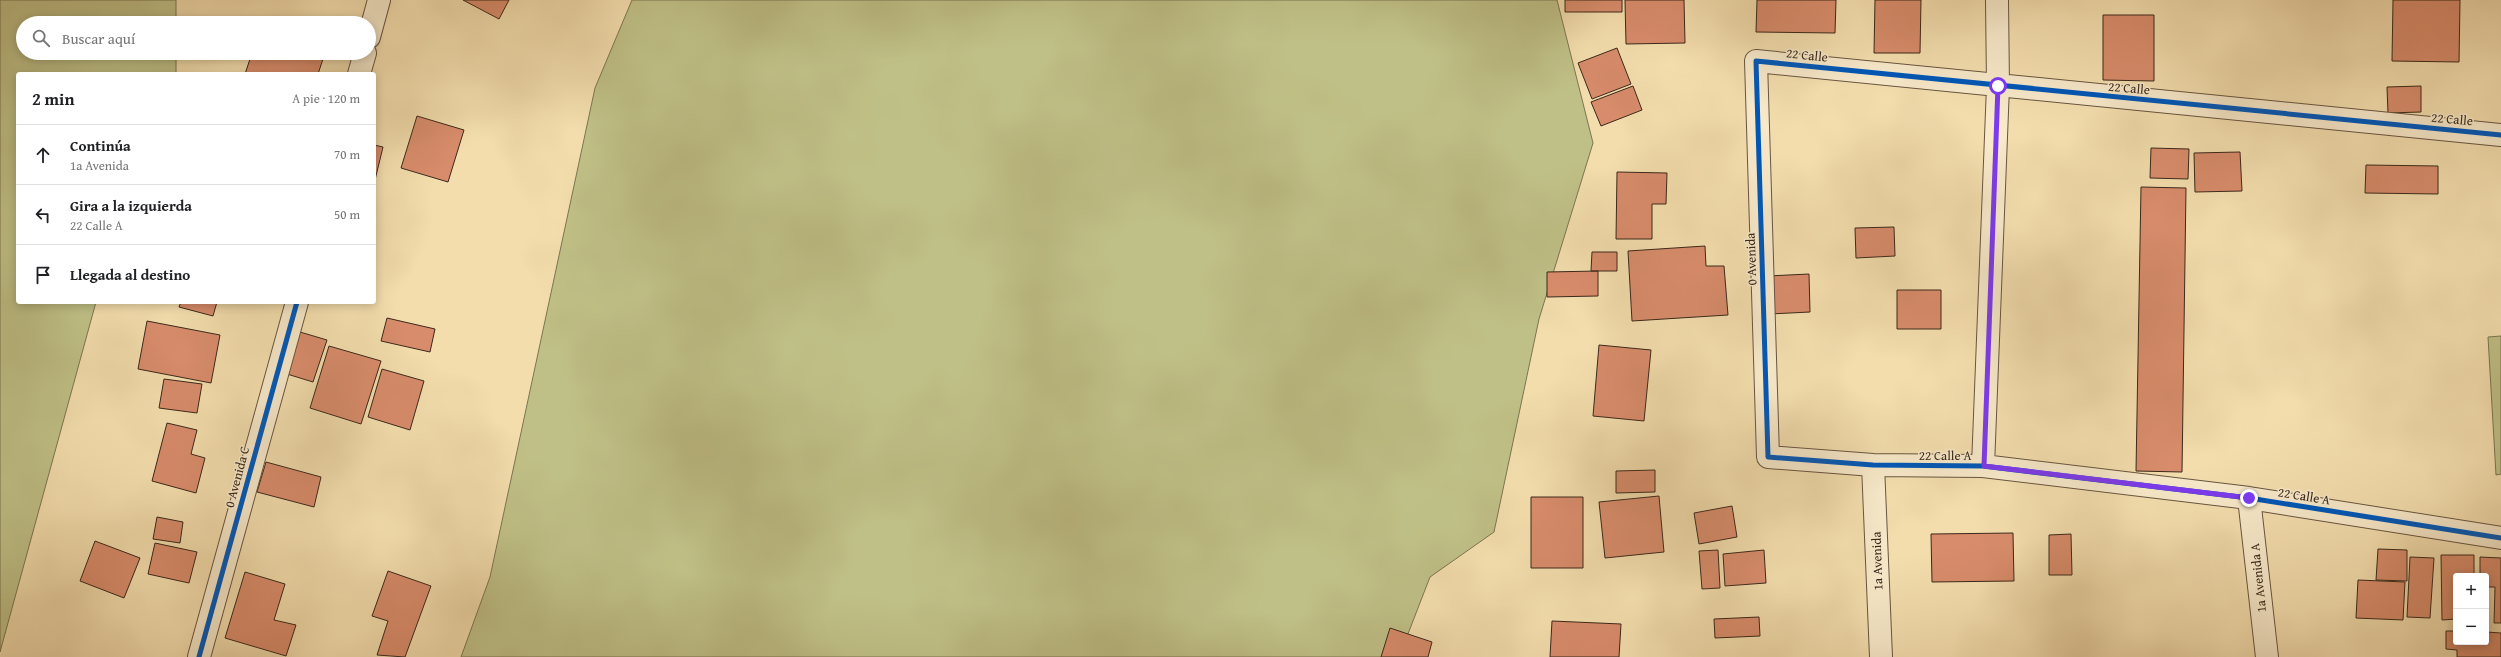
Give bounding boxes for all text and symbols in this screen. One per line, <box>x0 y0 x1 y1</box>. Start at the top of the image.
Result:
search box <box>16 16 376 60</box>
icon: search <box>30 27 52 49</box>
text: Buscar aquí <box>62 28 135 49</box>
street label: 22 Calle <box>1785 43 1829 67</box>
route start <box>1989 77 2007 95</box>
street label: 22 Calle <box>2107 77 2151 99</box>
text: 2 min <box>32 86 74 111</box>
text: A pie · 120 m <box>292 89 360 108</box>
street label: 22 Calle <box>2430 108 2474 130</box>
text: Continúa <box>70 135 131 156</box>
icon: ahead <box>32 144 54 166</box>
text: 70 m <box>334 145 360 164</box>
text: 1a Avenida <box>70 156 129 175</box>
text: Gira a la izquierda <box>70 195 192 216</box>
icon: left <box>32 204 54 226</box>
text: 50 m <box>334 205 360 224</box>
text: 22 Calle A <box>70 216 123 235</box>
street label: 0 Avenida <box>1741 231 1761 286</box>
icon: arrive <box>32 264 54 286</box>
text: Llegada al destino <box>70 264 190 285</box>
street label: 0 Avenida C <box>220 444 254 510</box>
street label: 22 Calle A <box>1919 446 1971 465</box>
street label: 22 Calle A <box>2276 482 2332 510</box>
route end <box>2240 489 2258 507</box>
street label: 1a Avenida <box>1866 530 1888 591</box>
street label: 1a Avenida A <box>2245 542 2271 614</box>
map controls <box>2453 573 2489 645</box>
button: + <box>2453 573 2489 609</box>
button: − <box>2453 609 2489 645</box>

